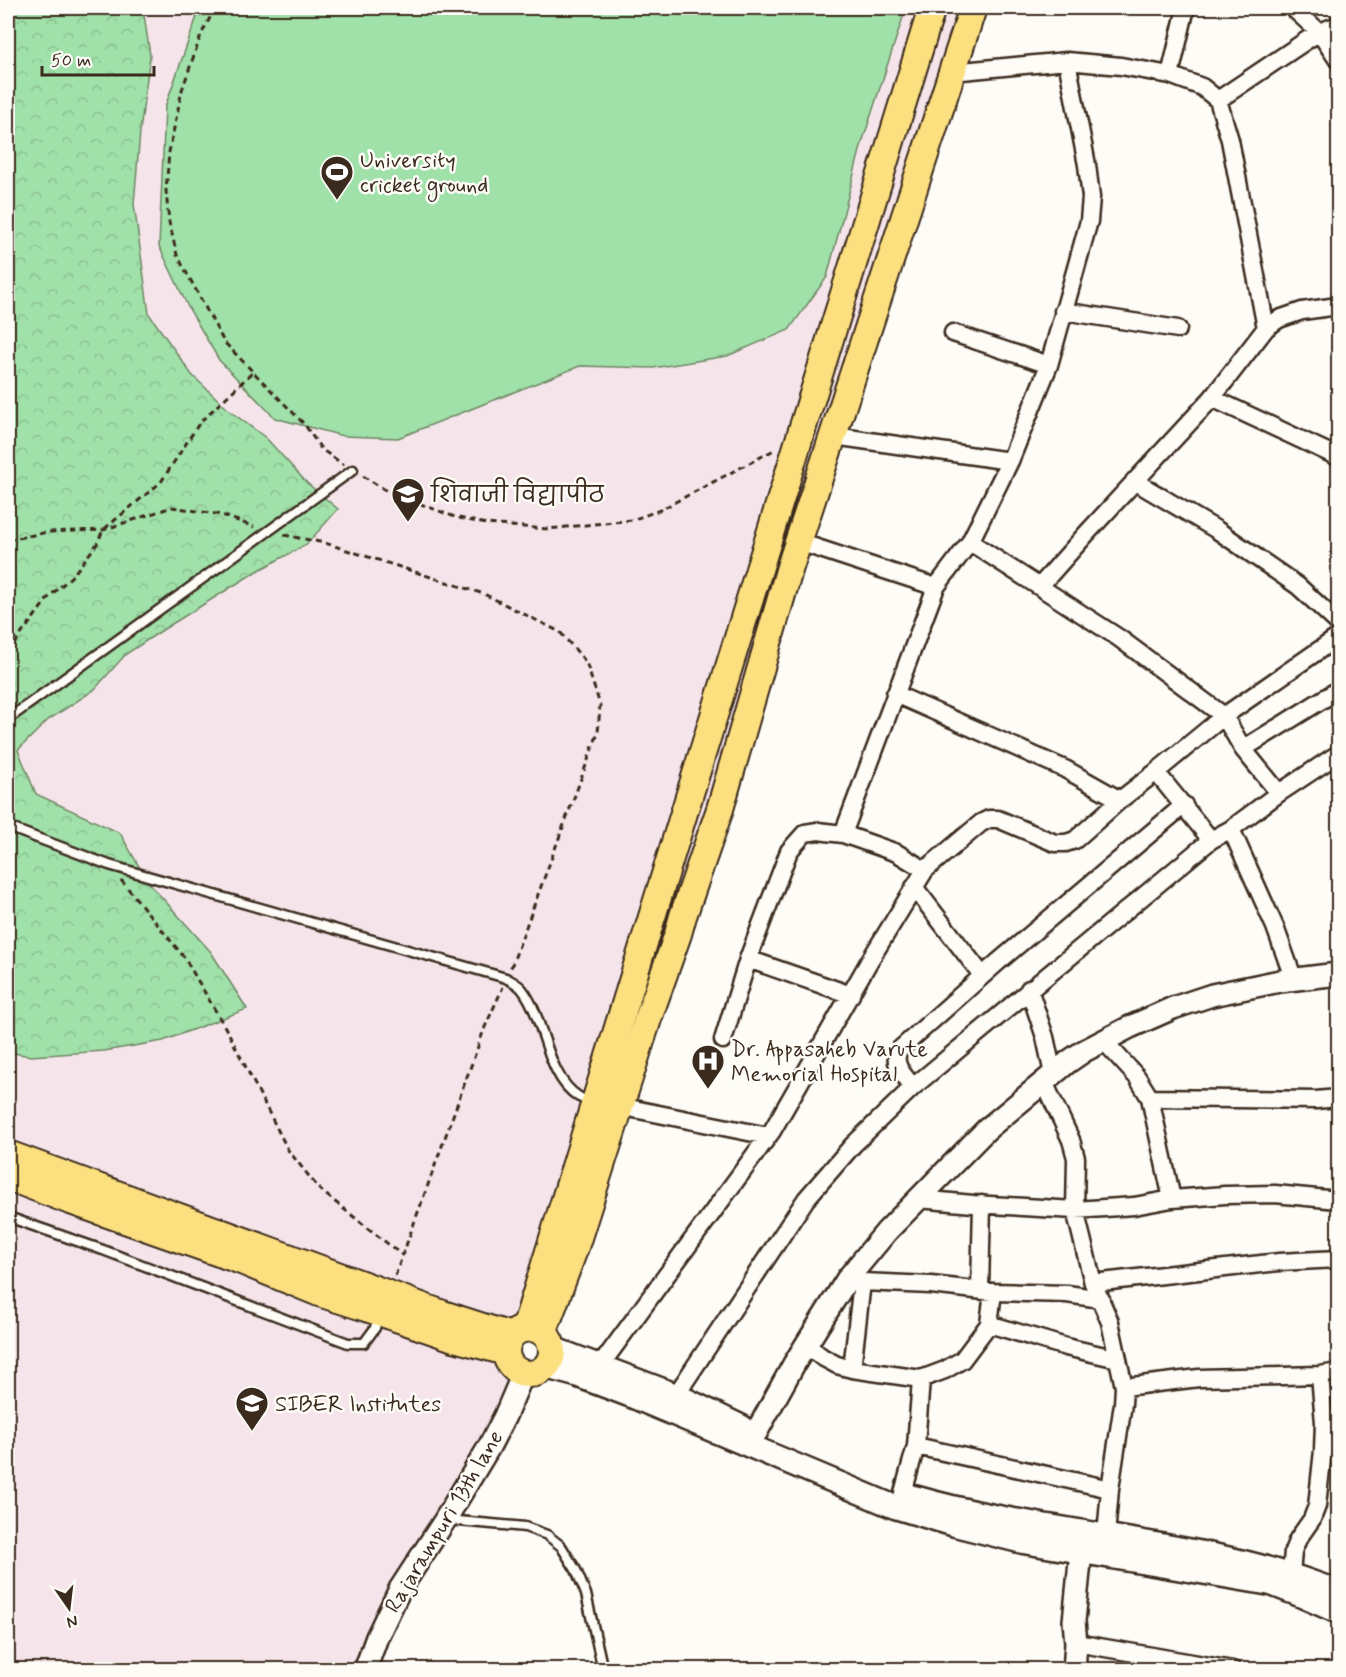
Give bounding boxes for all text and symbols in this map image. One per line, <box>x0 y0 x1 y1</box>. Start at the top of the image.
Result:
scale bar <box>42 39 154 77</box>
text: 50 m <box>51 49 91 73</box>
place label: University cricket ground <box>360 147 488 203</box>
sports icon: University cricket ground <box>319 154 355 201</box>
school or university icon: शिवाजी विद्यापीठ <box>390 476 426 523</box>
place label: शिवाजी विद्यापीठ <box>430 477 605 510</box>
place label: Dr. Appasaheb Varute Memorial Hospital <box>731 1036 928 1089</box>
hospital icon: Dr. Appasaheb Varute Memorial Hospital <box>690 1043 726 1090</box>
school or university icon: SIBER Institutes <box>234 1385 270 1432</box>
place label: SIBER Institutes <box>275 1391 441 1419</box>
street label: Rajarampuri 13th lane <box>379 1426 511 1619</box>
north arrow <box>39 1578 99 1638</box>
text: N <box>65 1610 80 1633</box>

